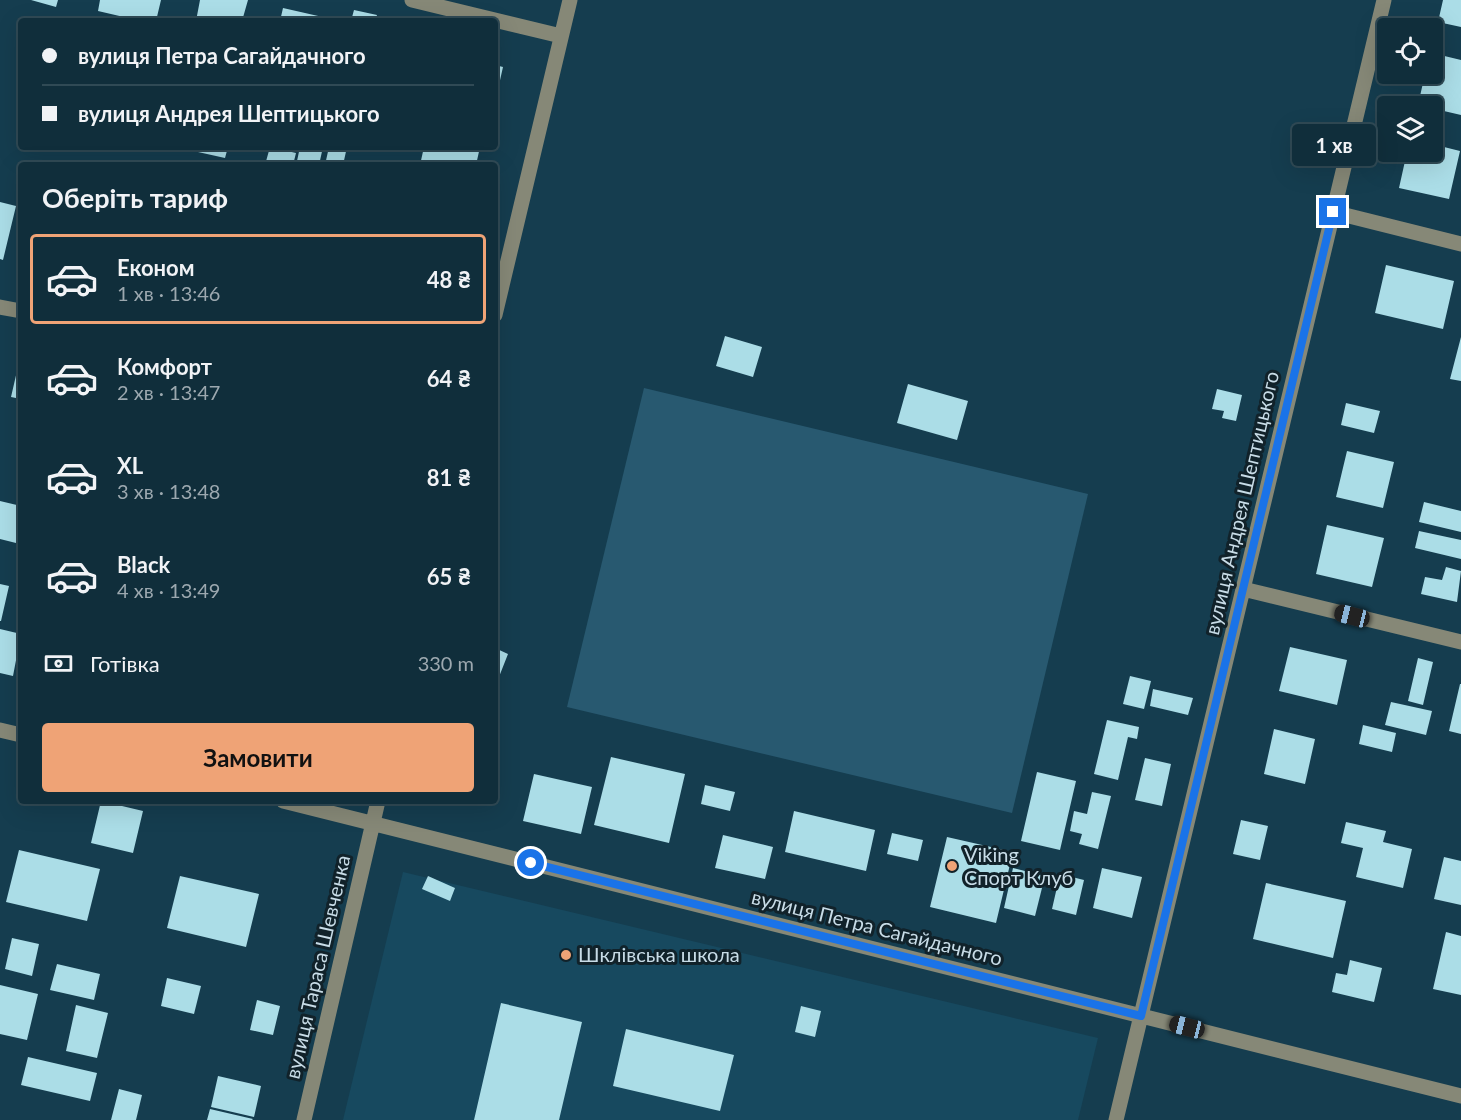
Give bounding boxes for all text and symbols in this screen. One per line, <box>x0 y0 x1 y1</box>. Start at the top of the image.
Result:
map controls <box>1377 18 1443 162</box>
button: locate <box>1377 18 1443 84</box>
text: вулиця Петра Сагайдачного <box>78 42 366 69</box>
button: layers <box>1377 96 1443 162</box>
text: вулиця Андрея Шептицького <box>78 100 380 127</box>
callout: 1 хв <box>1291 125 1375 167</box>
text: 1 хв <box>1316 133 1352 157</box>
text: Оберіть тариф <box>42 181 228 214</box>
route end <box>1319 198 1346 225</box>
icon: car <box>45 252 99 306</box>
text: Економ <box>117 254 195 281</box>
text: 48 ₴ <box>427 266 471 293</box>
text: 1 хв · 13:46 <box>117 281 220 305</box>
icon: car <box>45 351 99 405</box>
text: Комфорт <box>117 353 212 380</box>
text: 64 ₴ <box>427 365 471 392</box>
street label: вулиця Андрея Шептицького <box>1199 369 1283 637</box>
text: 2 хв · 13:47 <box>117 380 220 404</box>
icon: car <box>45 450 99 504</box>
text: XL <box>117 452 143 479</box>
text: 81 ₴ <box>427 464 471 491</box>
text: 3 хв · 13:48 <box>117 479 220 503</box>
icon: car <box>45 549 99 603</box>
text: Black <box>117 551 170 578</box>
text: 65 ₴ <box>427 563 471 590</box>
text: 4 хв · 13:49 <box>117 578 220 602</box>
car <box>1332 603 1372 629</box>
icon: cash <box>42 647 75 680</box>
text: Готівка <box>90 650 160 677</box>
text: 330 m <box>418 651 474 675</box>
button: Замовити <box>42 723 474 792</box>
place label: Viking Спорт Клуб <box>964 842 1073 889</box>
route start <box>517 849 544 876</box>
street label: вулиця Тараса Шевченка <box>280 853 354 1081</box>
marker: Viking Спорт Клуб <box>945 859 959 873</box>
street label: вулиця Петра Сагайдачного <box>749 884 1005 970</box>
place label: Шклівська школа <box>578 942 740 966</box>
marker: Шклівська школа <box>559 948 573 962</box>
car <box>1167 1014 1207 1040</box>

